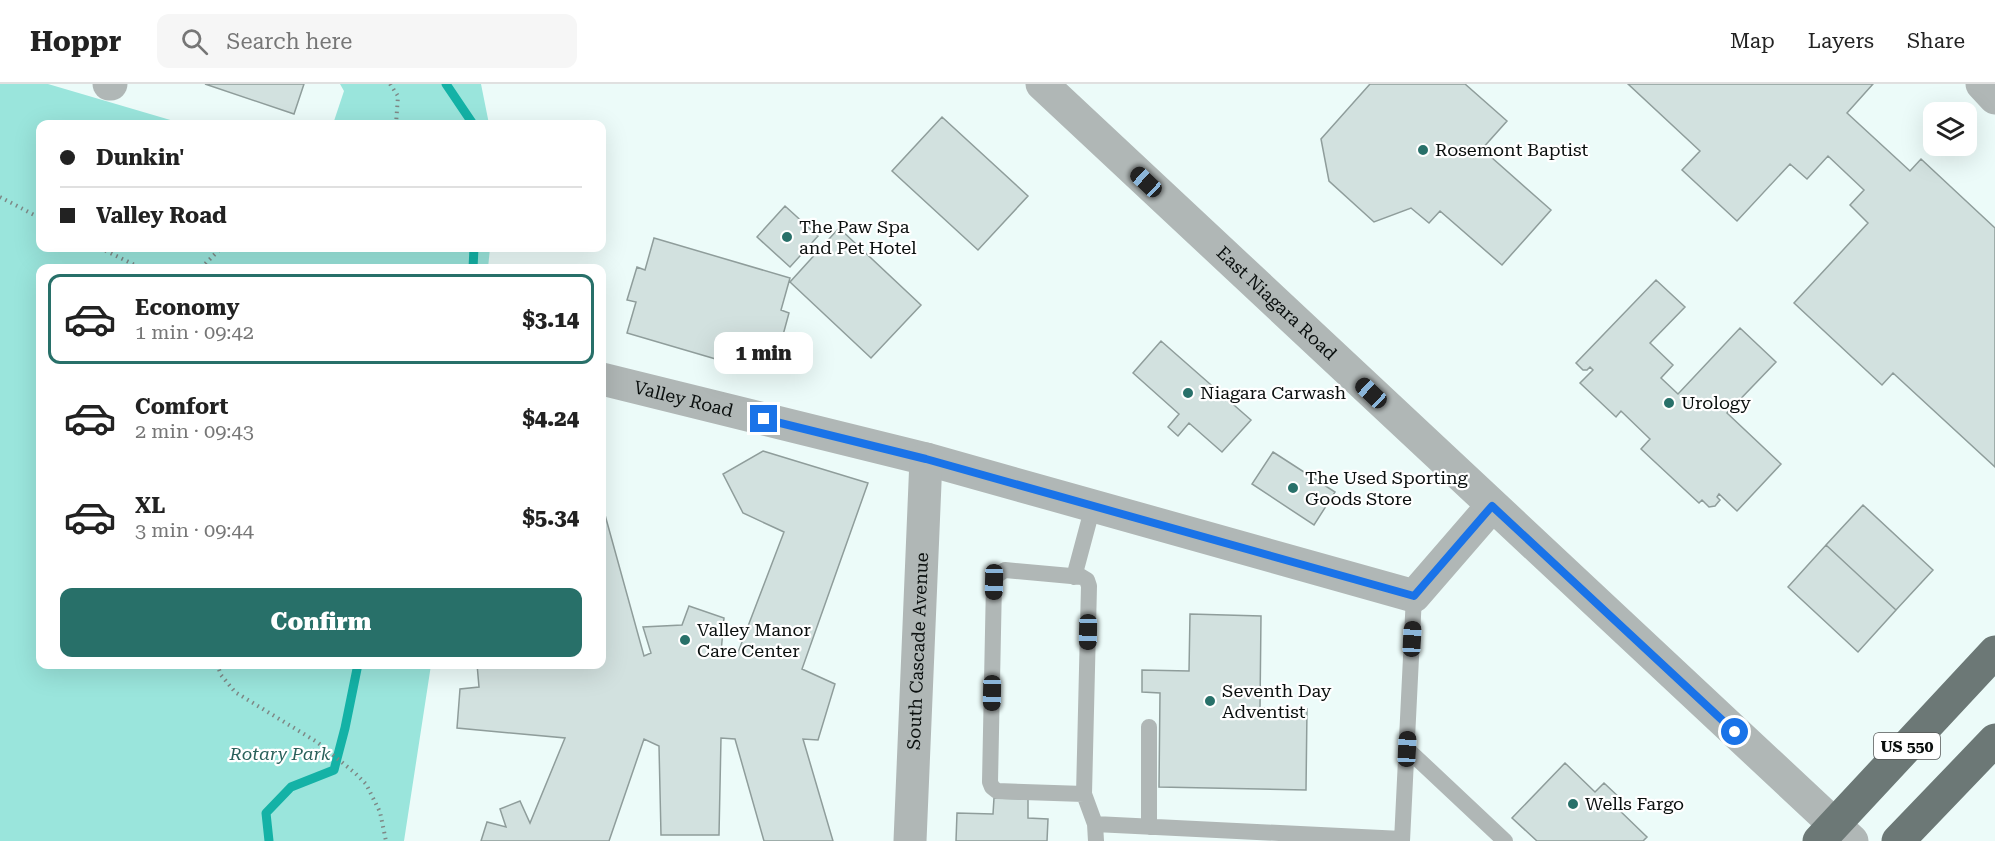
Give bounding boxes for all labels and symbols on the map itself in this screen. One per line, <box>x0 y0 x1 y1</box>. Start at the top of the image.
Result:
place label: Rosemont Baptist <box>1435 139 1589 160</box>
marker: Rosemont Baptist <box>1416 143 1430 157</box>
car <box>1127 163 1165 201</box>
place label: The Paw Spa and Pet Hotel <box>799 216 917 258</box>
marker: The Paw Spa and Pet Hotel <box>780 230 794 244</box>
street label: East Niagara Road <box>1212 242 1342 364</box>
callout: 1 min <box>714 332 813 374</box>
car <box>1352 374 1390 412</box>
street label: Valley Road <box>632 376 736 421</box>
place label: Niagara Carwash <box>1200 382 1346 403</box>
marker: Niagara Carwash <box>1181 386 1195 400</box>
place label: Urology <box>1681 392 1751 413</box>
marker: Urology <box>1662 396 1676 410</box>
route end <box>750 405 777 432</box>
place label: The Used Sporting Goods Store <box>1305 467 1469 509</box>
marker: The Used Sporting Goods Store <box>1286 481 1300 495</box>
street label: South Cascade Avenue <box>903 552 932 751</box>
car <box>985 564 1003 600</box>
car <box>1079 614 1097 650</box>
place label: Valley Manor Care Center <box>697 619 811 661</box>
car <box>1402 621 1422 657</box>
marker: Valley Manor Care Center <box>678 633 692 647</box>
car <box>983 675 1001 711</box>
place label: Seventh Day Adventist <box>1222 680 1332 722</box>
marker: Seventh Day Adventist <box>1203 694 1217 708</box>
route start <box>1721 718 1748 745</box>
car <box>1397 731 1417 767</box>
road number: US 550 <box>1874 733 1940 759</box>
park label: Rotary Park <box>229 743 331 764</box>
place label: Wells Fargo <box>1585 793 1684 814</box>
marker: Wells Fargo <box>1566 797 1580 811</box>

